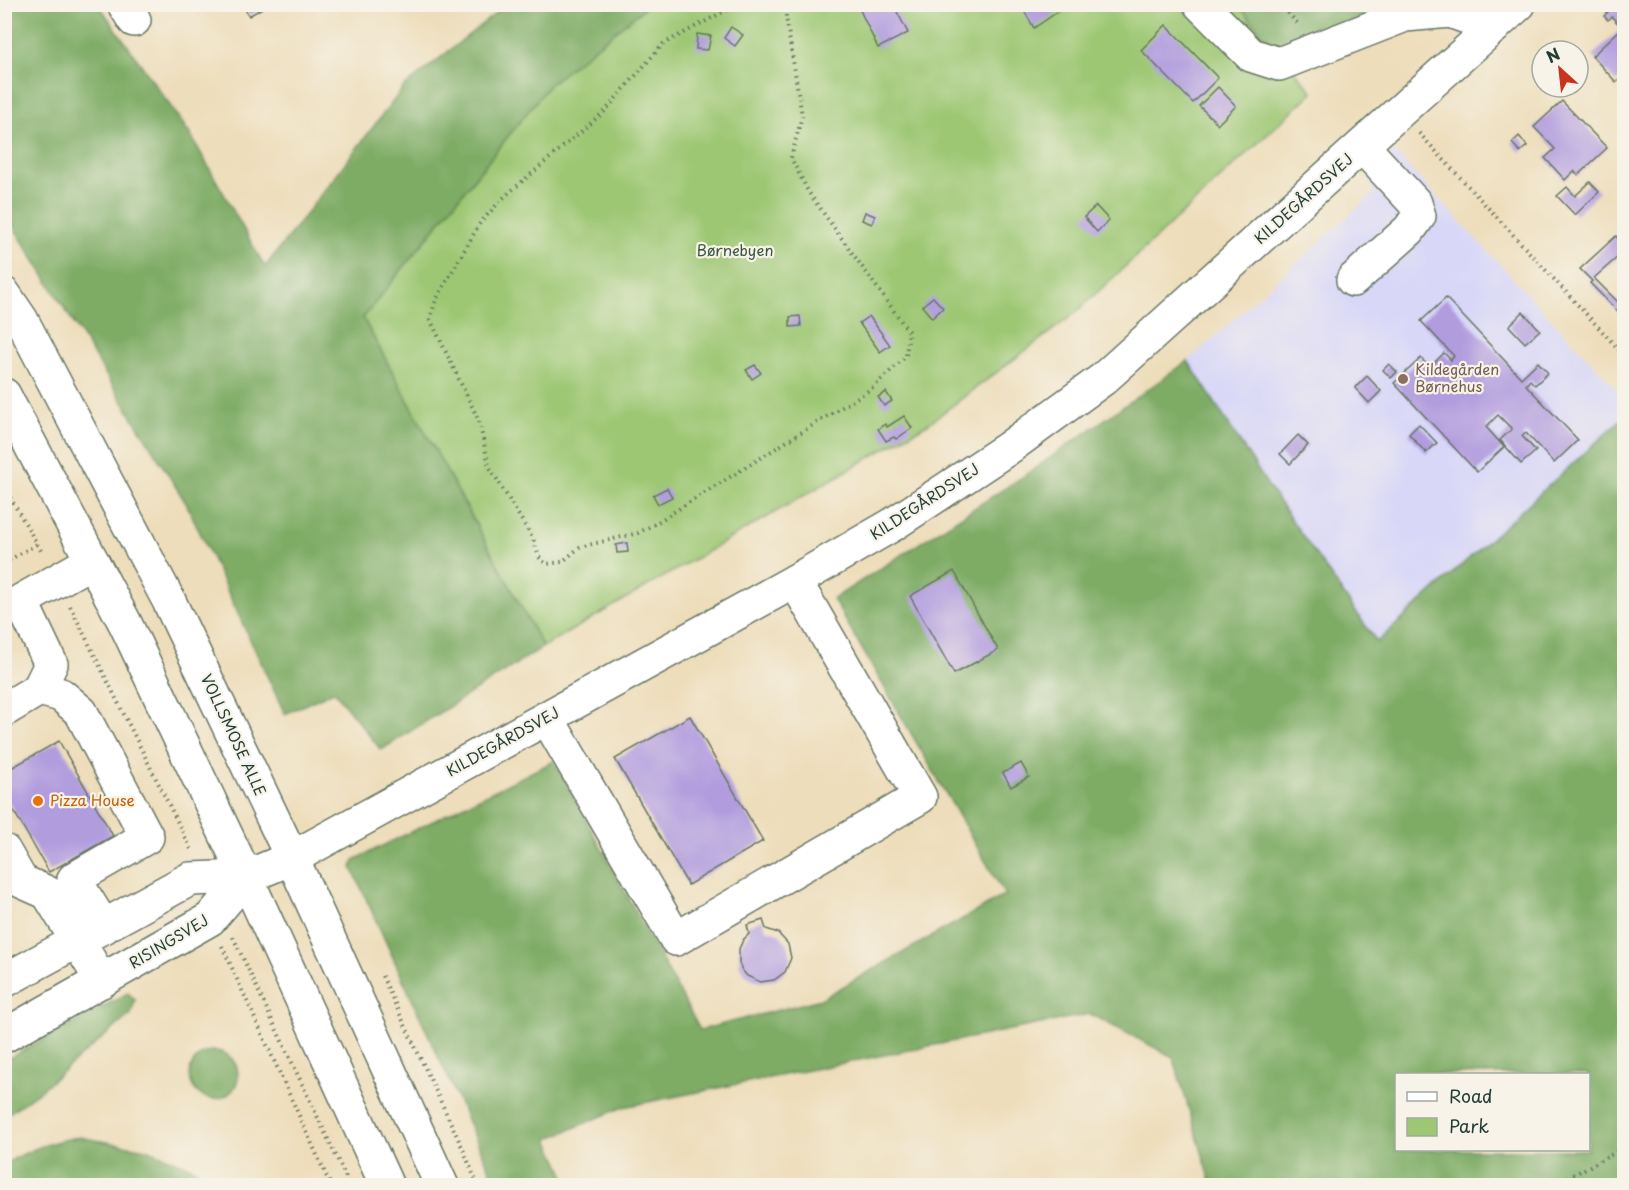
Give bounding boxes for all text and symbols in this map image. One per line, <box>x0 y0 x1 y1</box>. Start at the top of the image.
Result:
north arrow <box>1530 39 1590 99</box>
text: N <box>1542 41 1564 68</box>
street label: KILDEGÅRDSVEJ <box>1248 147 1358 249</box>
park label: Børnebyen <box>697 238 773 261</box>
place label: Kildegården Børnehus <box>1415 357 1499 397</box>
marker: Kildegården Børnehus <box>1396 372 1410 386</box>
street label: KILDEGÅRDSVEJ <box>865 457 983 545</box>
street label: VOLLSMOSE ALLE <box>196 670 273 799</box>
street label: KILDEGÅRDSVEJ <box>442 700 563 781</box>
place label: Pizza House <box>50 788 135 811</box>
marker: Pizza House <box>31 794 45 808</box>
street label: RISINGSVEJ <box>124 908 212 974</box>
legend <box>1395 1073 1590 1151</box>
text: Road <box>1449 1082 1493 1109</box>
text: Park <box>1449 1112 1489 1139</box>

